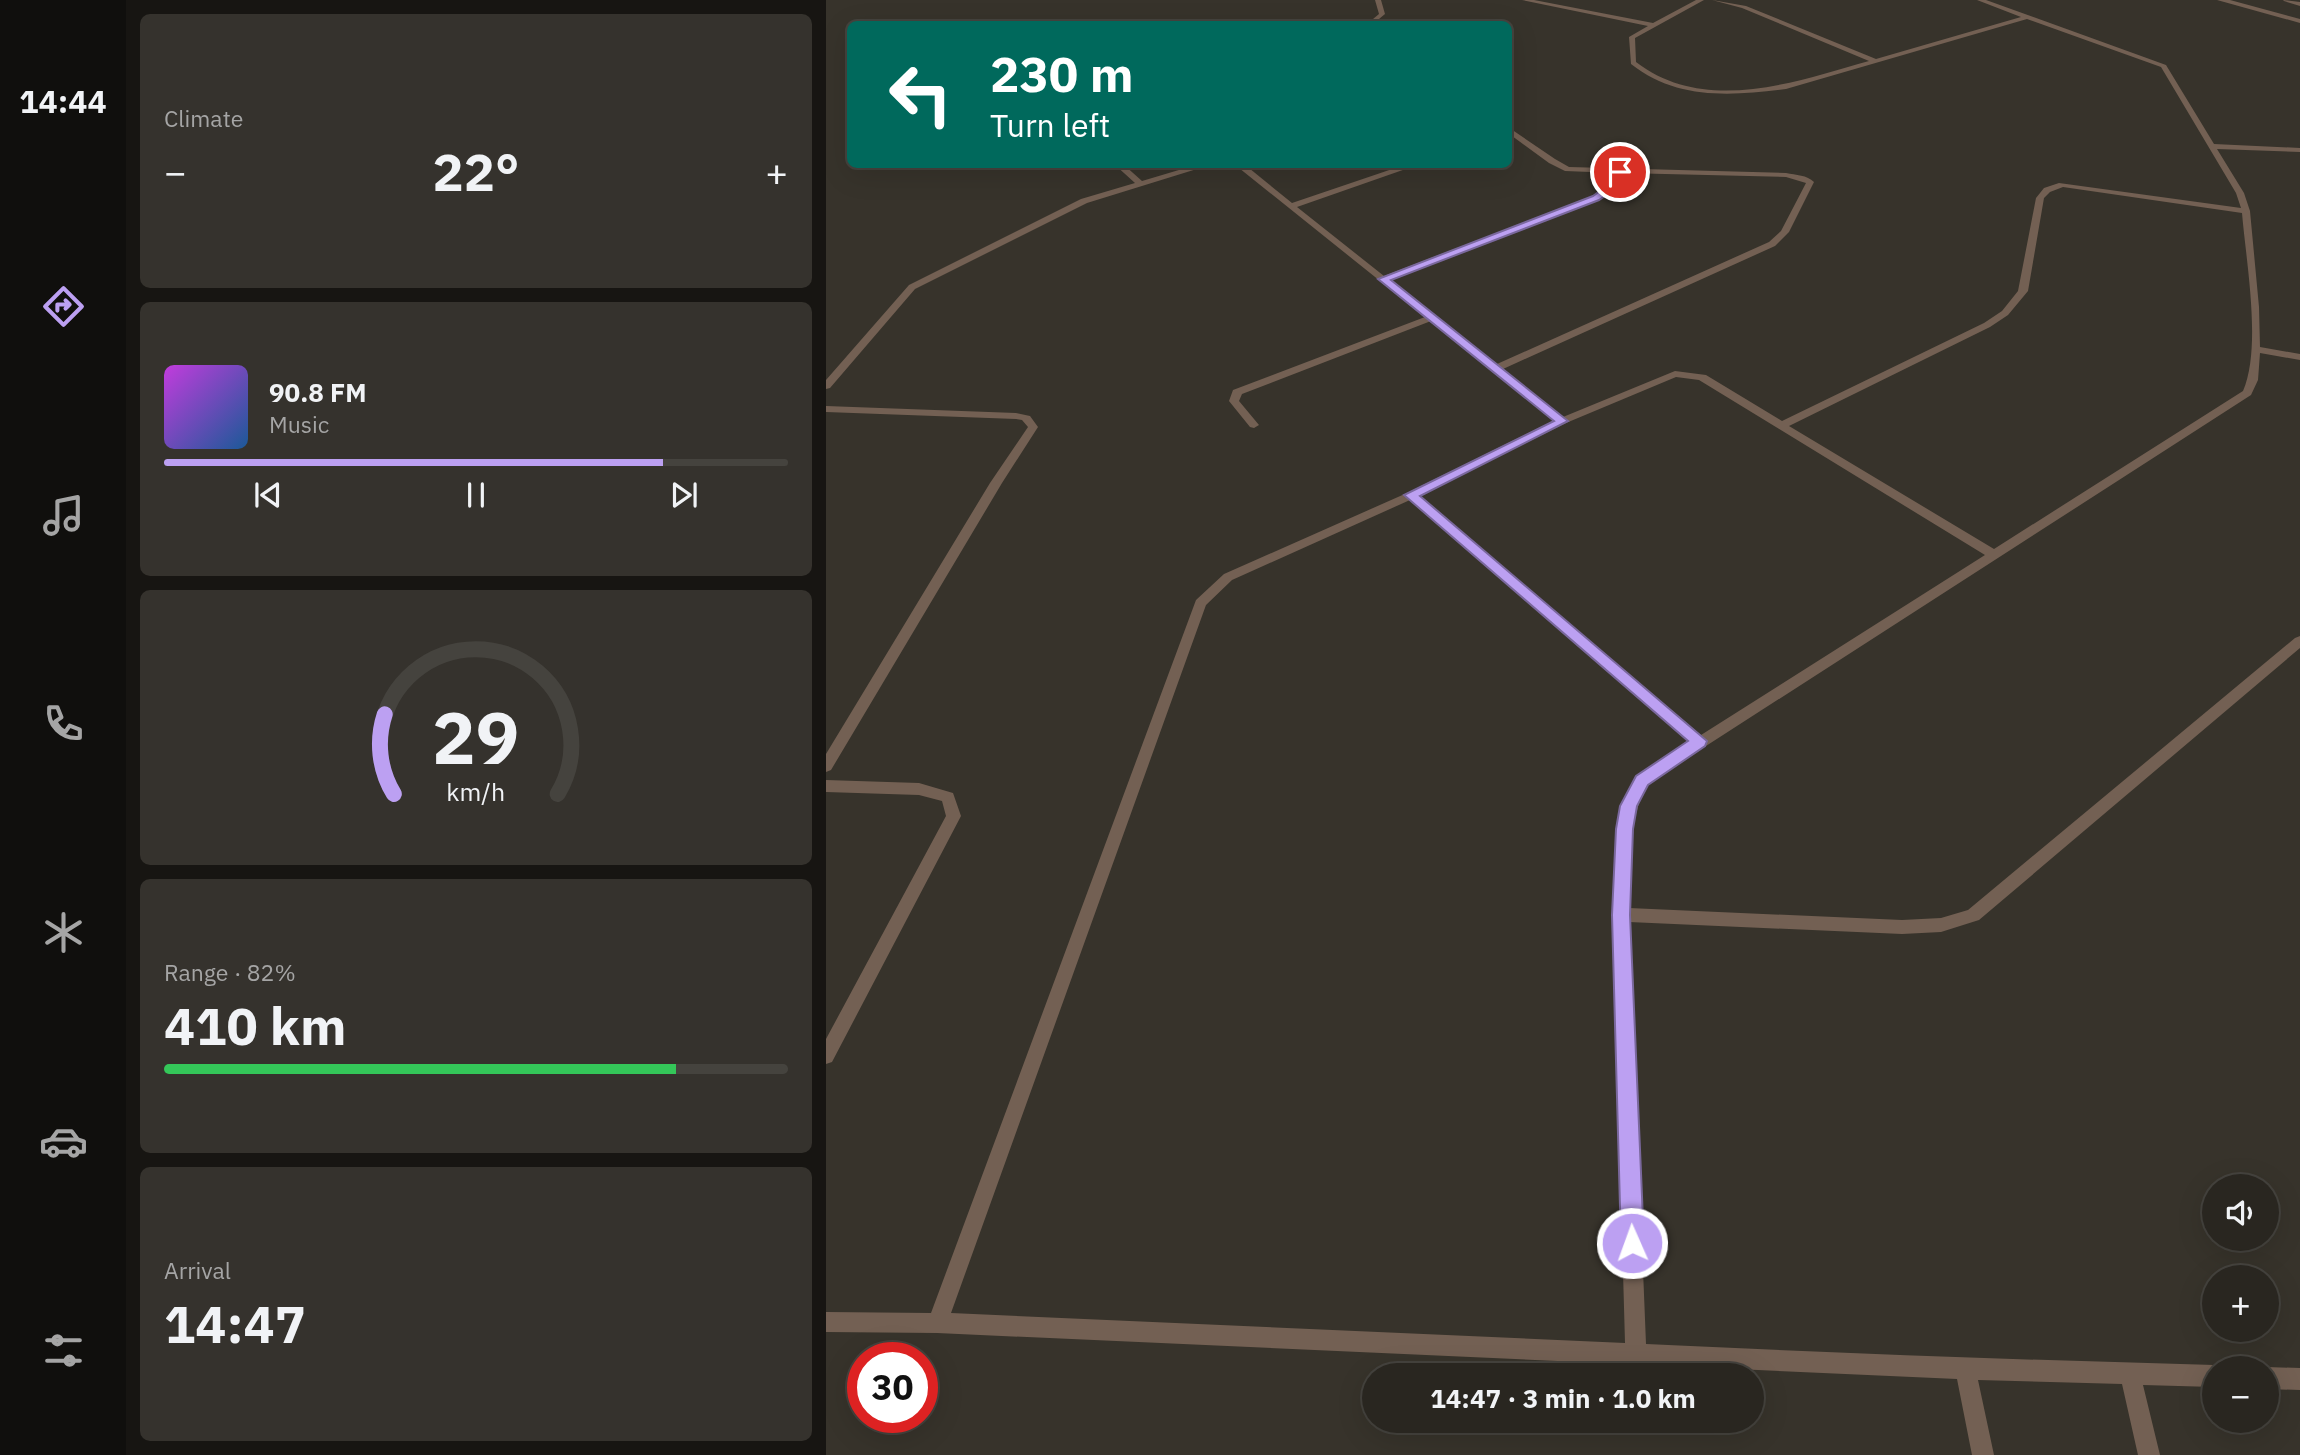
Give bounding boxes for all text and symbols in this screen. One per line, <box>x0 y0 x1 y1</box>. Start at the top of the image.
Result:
text: 230 m <box>990 42 1134 105</box>
icon: left <box>875 49 966 140</box>
text: 14:44 <box>19 80 107 122</box>
text: Climate <box>164 103 243 133</box>
text: Turn left <box>990 104 1110 146</box>
text: 22° <box>433 138 519 205</box>
pin <box>1590 142 1650 202</box>
text: − <box>164 147 187 196</box>
text: + <box>765 147 788 196</box>
icon: arrive <box>1601 153 1639 191</box>
icon: directions <box>39 282 88 331</box>
text: 90.8 FM <box>269 375 367 409</box>
text: Music <box>269 409 329 439</box>
icon: previous <box>249 476 287 514</box>
icon: pause <box>457 476 495 514</box>
icon: next <box>665 476 703 514</box>
icon: music <box>39 491 88 540</box>
text: 29 <box>432 689 520 784</box>
icon: phone <box>39 699 88 748</box>
text: km/h <box>447 774 505 807</box>
icon: climate <box>39 908 88 957</box>
text: Range · 82% <box>164 957 296 987</box>
text: 410 km <box>164 992 346 1059</box>
icon: car <box>39 1117 88 1166</box>
map controls <box>2202 1174 2279 1433</box>
button: sound <box>2202 1174 2279 1251</box>
position arrow <box>1595 1206 1669 1280</box>
text: Arrival <box>164 1255 231 1285</box>
button: + <box>2202 1265 2279 1342</box>
text: 14:47 <box>164 1290 306 1357</box>
icon: filters <box>39 1326 88 1375</box>
speed limit sign: 30 <box>847 1342 938 1433</box>
button: − <box>2202 1356 2279 1433</box>
text: 14:47 · 3 min · 1.0 km <box>1430 1381 1696 1415</box>

